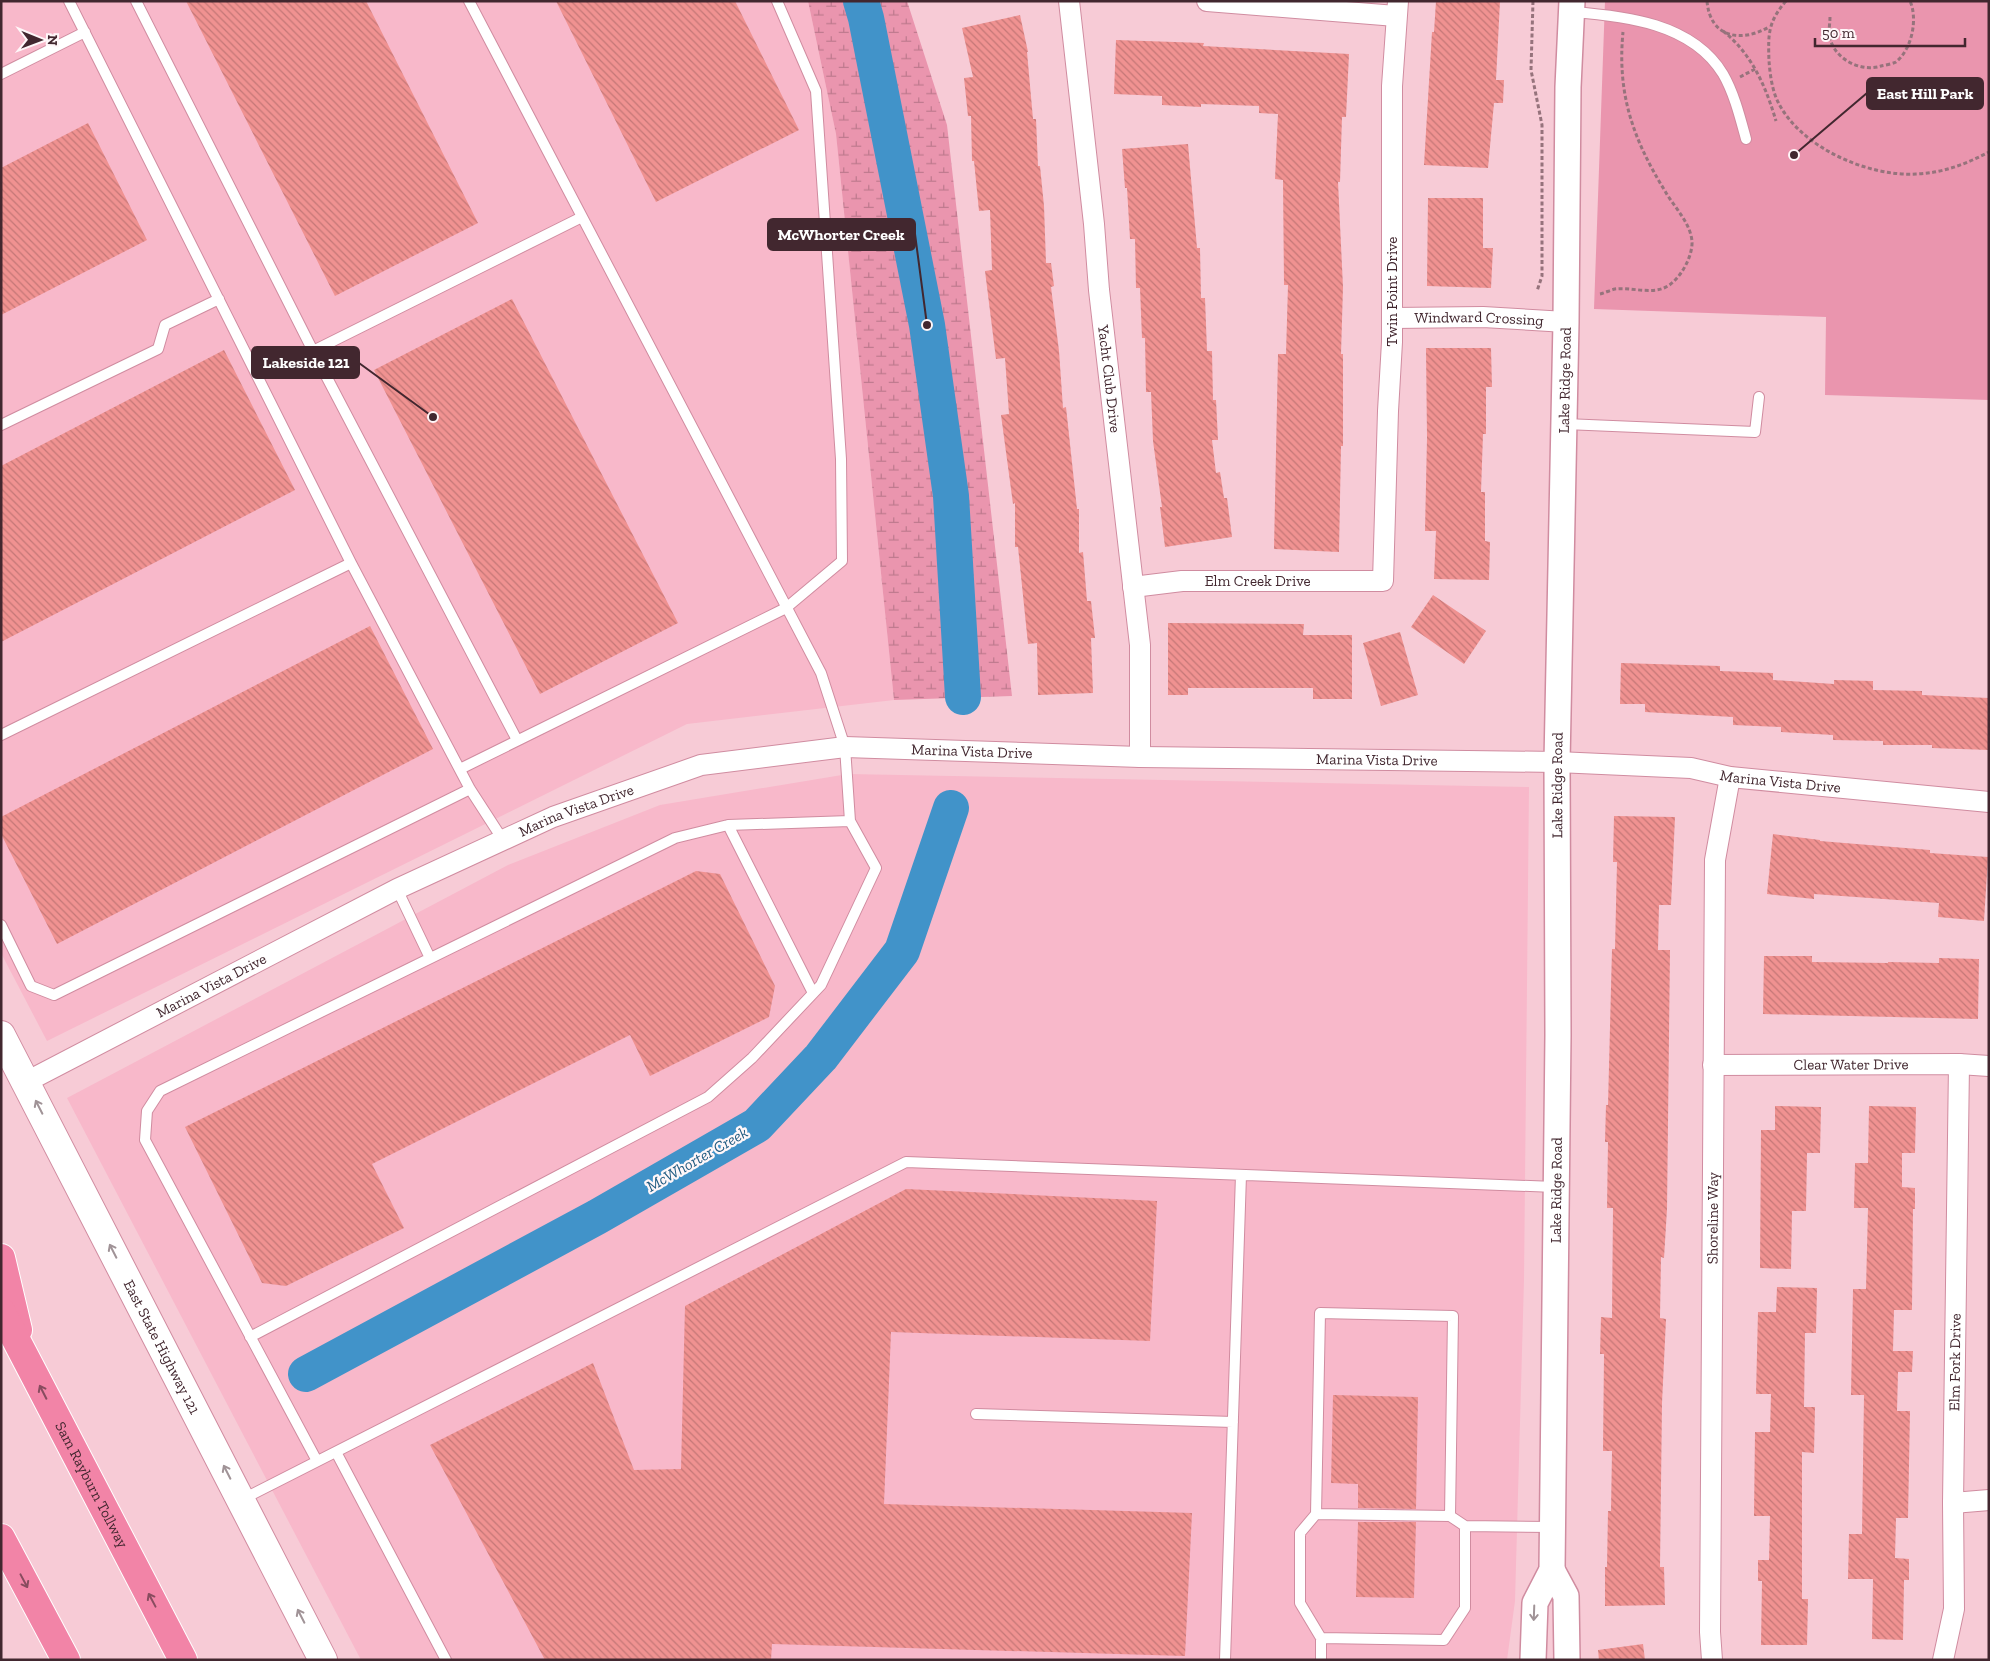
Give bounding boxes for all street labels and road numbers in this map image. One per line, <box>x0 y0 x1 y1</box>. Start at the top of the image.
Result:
street label: Twin Point Drive <box>1383 237 1401 347</box>
street label: Windward Crossing <box>1414 308 1544 330</box>
street label: Yacht Club Drive <box>1094 323 1124 434</box>
street label: Lake Ridge Road <box>1555 326 1575 434</box>
street label: Elm Creek Drive <box>1205 572 1311 590</box>
street label: Lake Ridge Road <box>1548 731 1567 838</box>
street label: Marina Vista Drive <box>911 740 1033 762</box>
street label: Marina Vista Drive <box>1316 750 1438 770</box>
street label: Marina Vista Drive <box>1718 766 1842 797</box>
street label: Marina Vista Drive <box>516 780 636 841</box>
street label: Marina Vista Drive <box>153 950 269 1022</box>
street label: Clear Water Drive <box>1793 1055 1909 1074</box>
street label: Lake Ridge Road <box>1547 1136 1566 1243</box>
street label: Shoreline Way <box>1703 1172 1722 1264</box>
street label: East State Highway 121 <box>120 1277 204 1418</box>
street label: Elm Fork Drive <box>1945 1313 1965 1411</box>
street label: Sam Rayburn Tollway <box>51 1419 132 1551</box>

